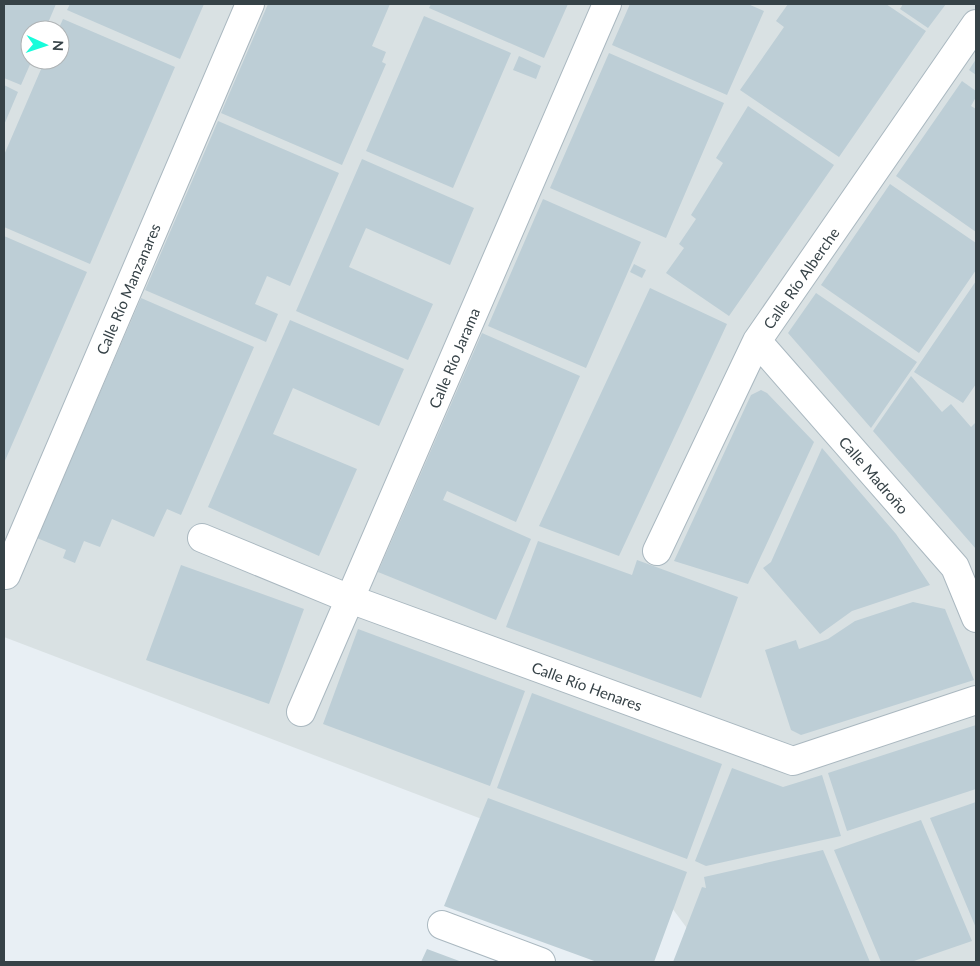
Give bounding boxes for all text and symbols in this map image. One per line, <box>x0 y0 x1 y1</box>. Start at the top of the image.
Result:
north arrow <box>20 20 70 70</box>
text: N <box>50 40 67 52</box>
street label: Calle Río Manzanares <box>92 221 164 357</box>
street label: Calle Río Alberche <box>759 224 843 332</box>
street label: Calle Río Jarama <box>425 305 483 411</box>
street label: Calle Madroño <box>836 433 912 517</box>
street label: Calle Río Henares <box>529 658 645 714</box>

